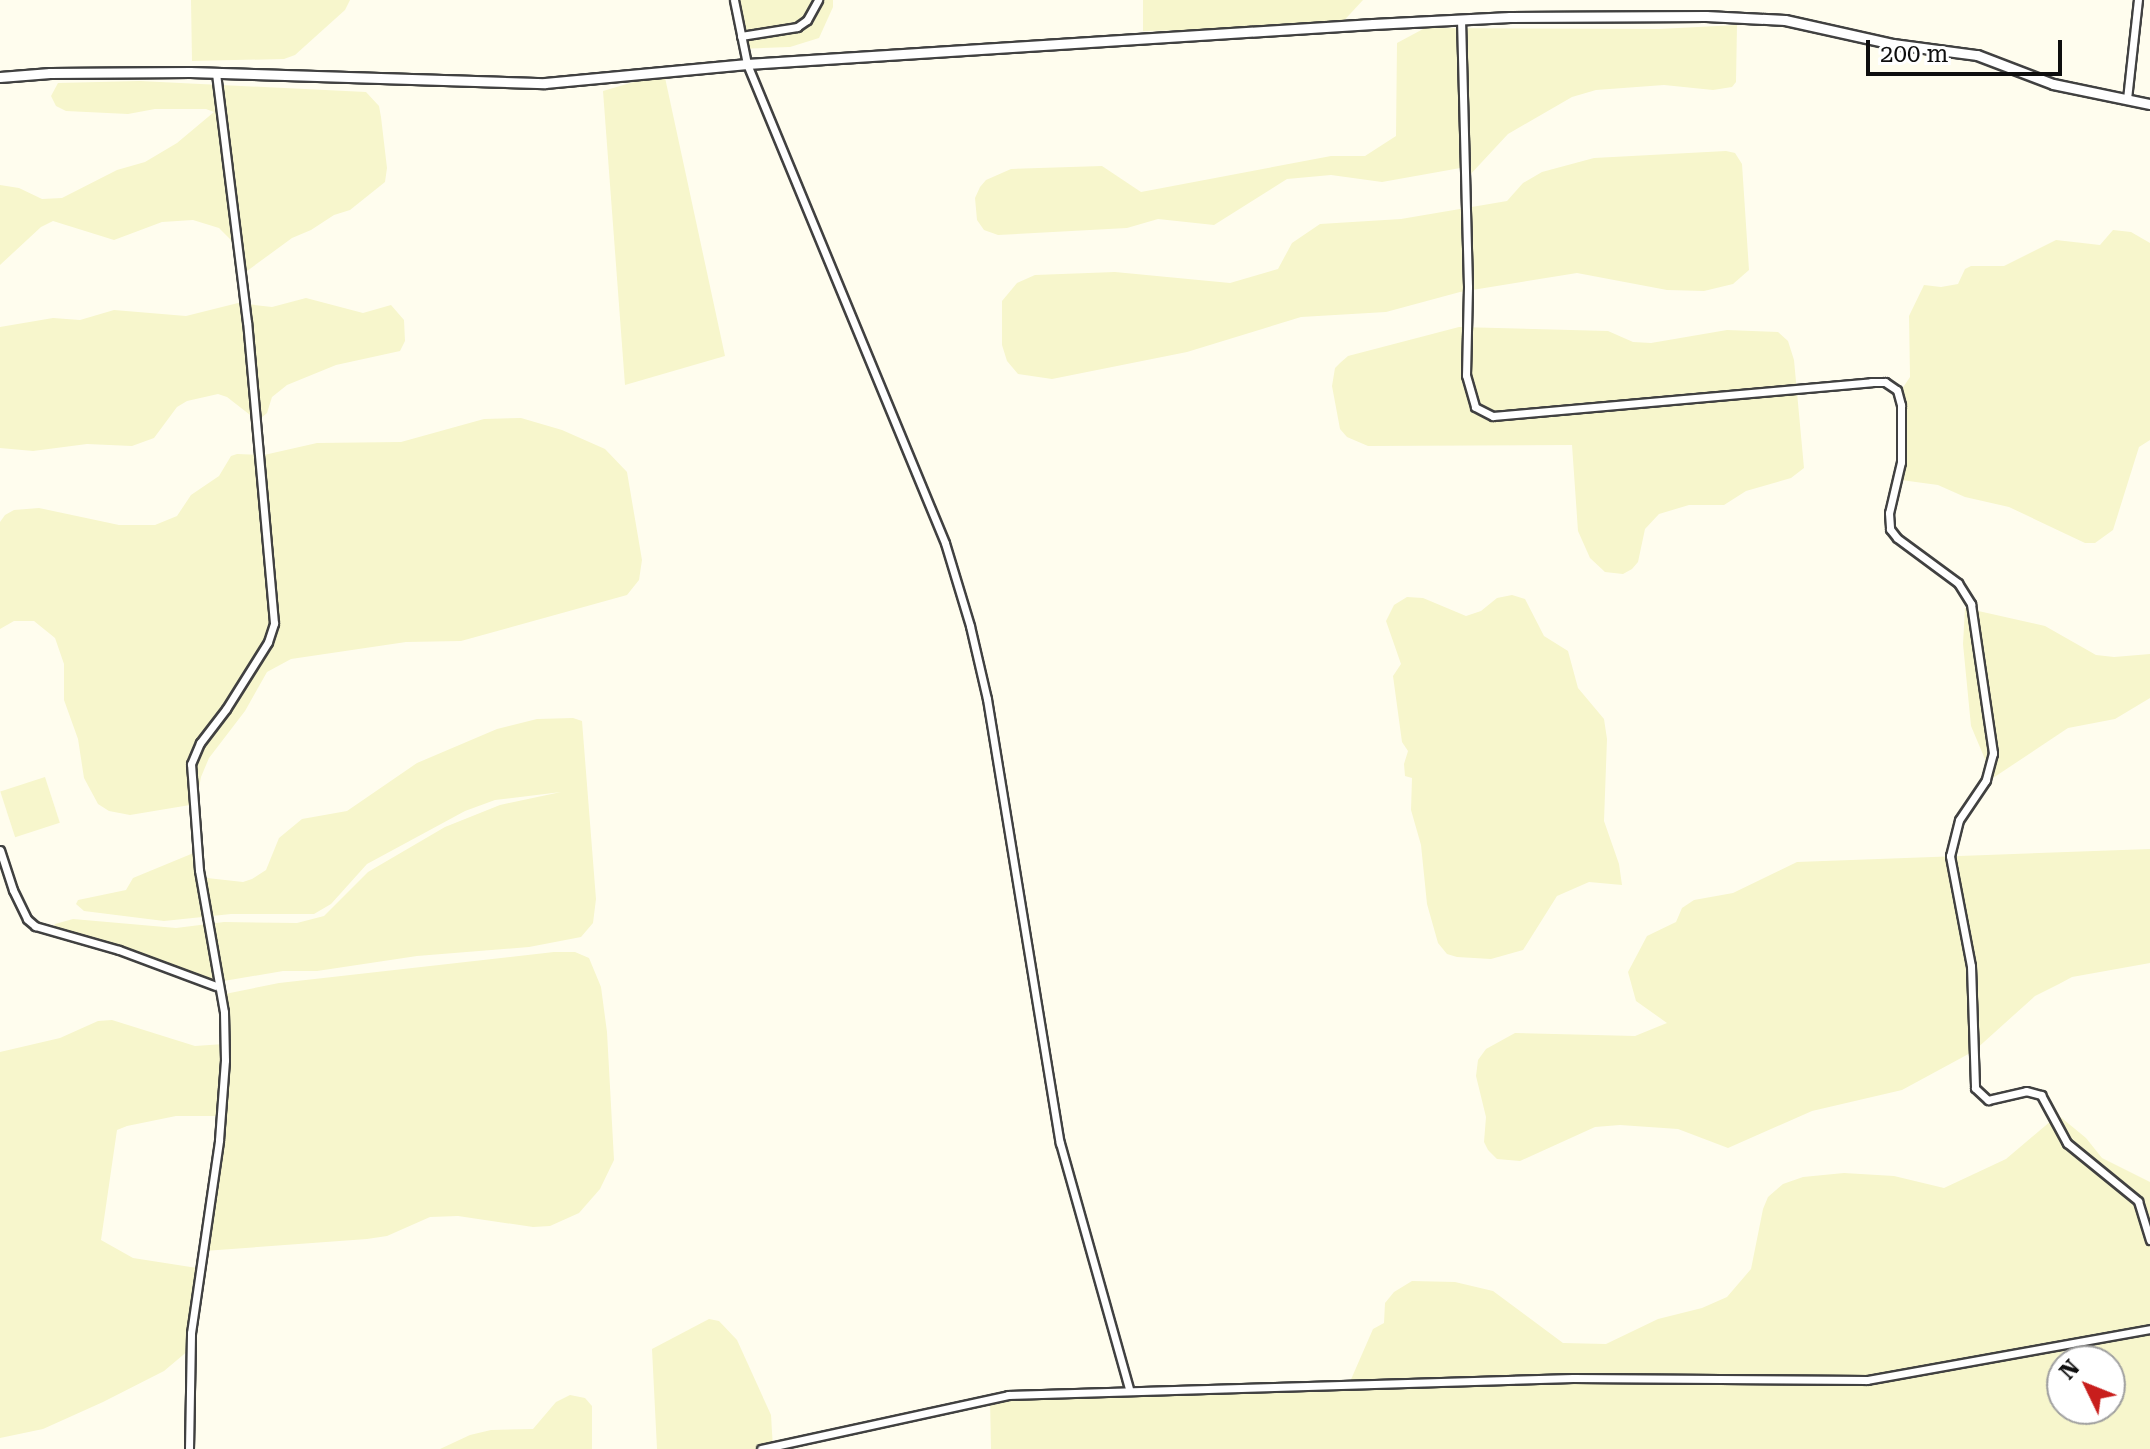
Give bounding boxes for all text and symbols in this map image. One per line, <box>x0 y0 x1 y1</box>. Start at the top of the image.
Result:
scale bar <box>1870 24 2066 74</box>
text: 200 m <box>1880 40 1948 68</box>
north arrow <box>2046 1345 2126 1425</box>
text: N <box>2055 1355 2084 1384</box>

